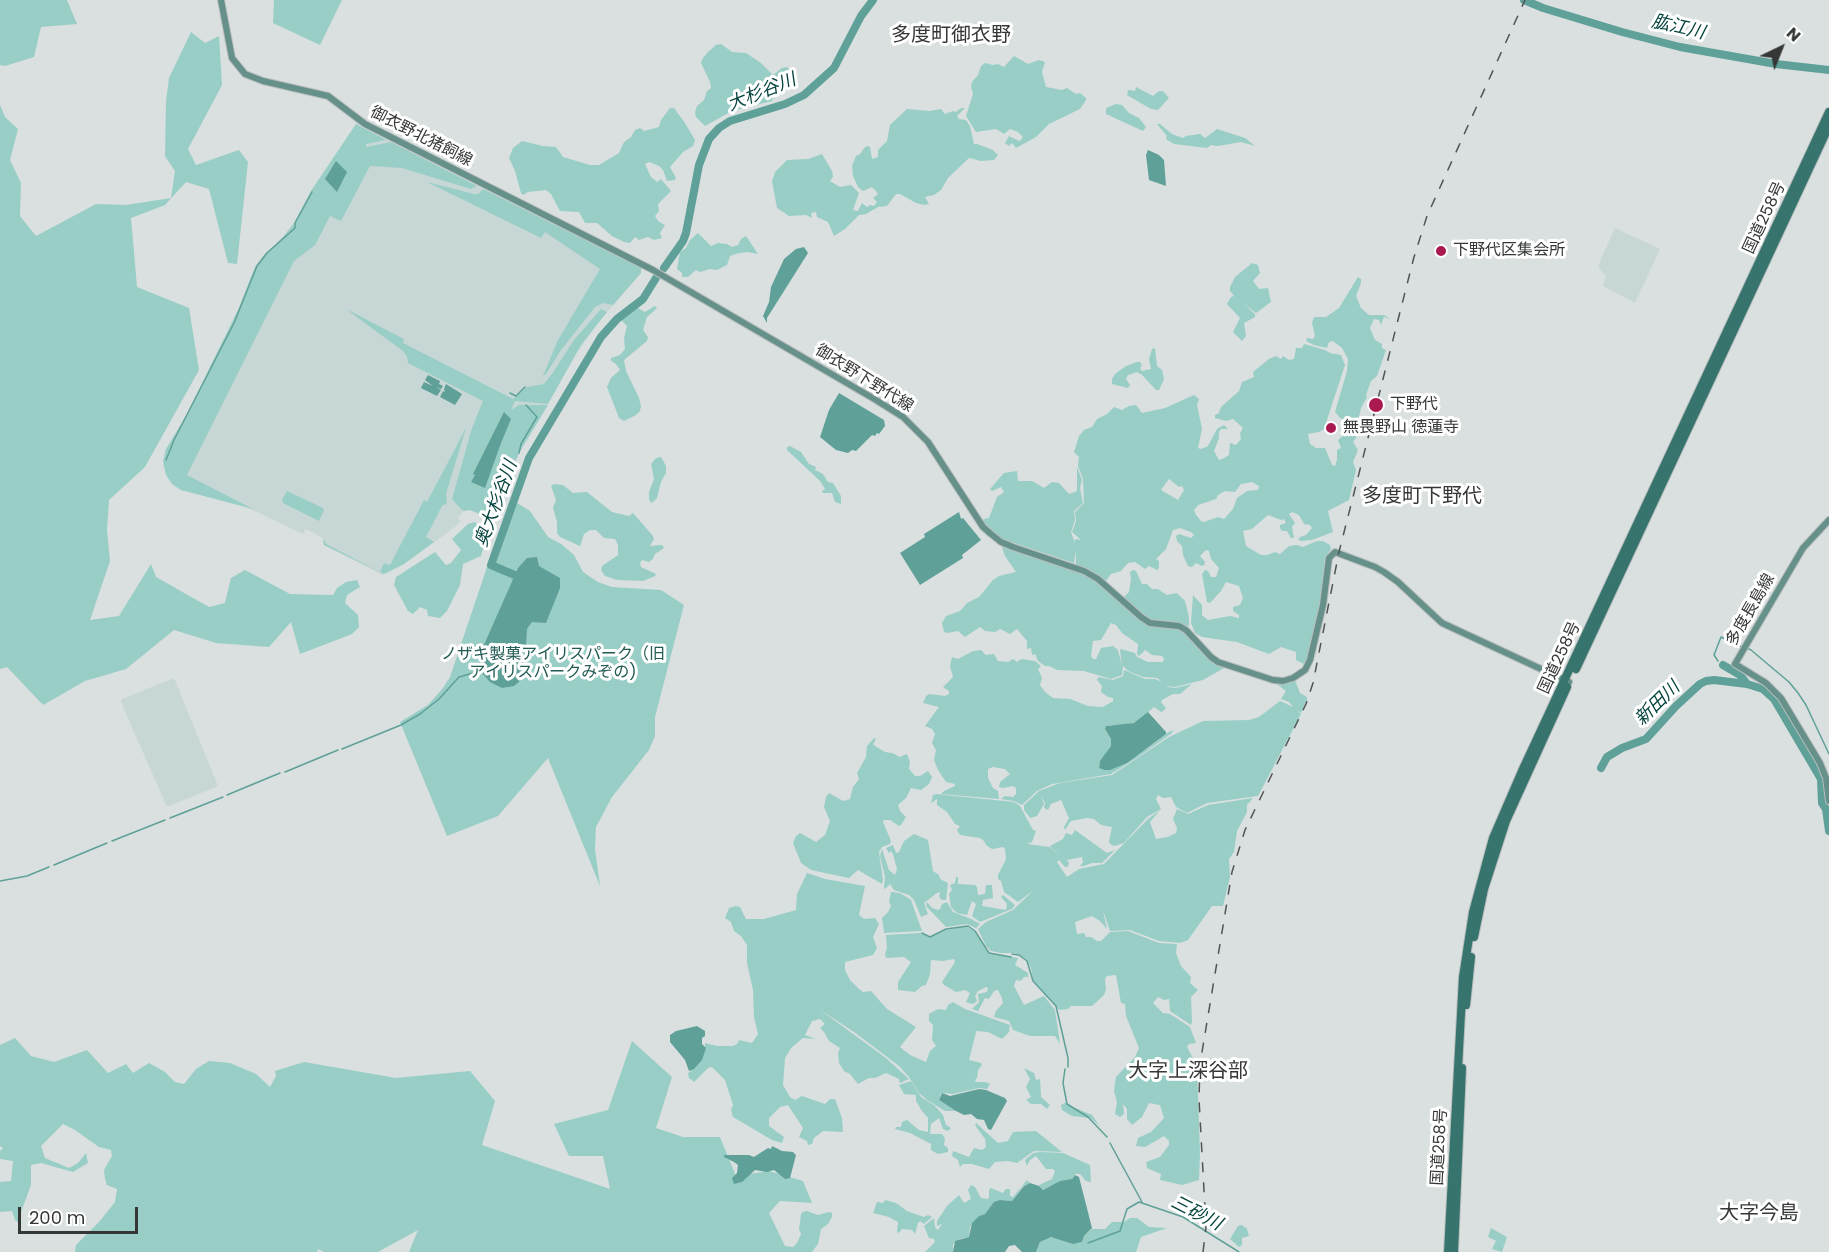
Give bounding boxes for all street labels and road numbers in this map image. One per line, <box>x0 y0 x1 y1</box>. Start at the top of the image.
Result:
street label: 御衣野北猪飼線 <box>367 103 475 171</box>
street label: 国道258号 <box>1740 179 1790 257</box>
street label: 御衣野下野代線 <box>811 341 917 417</box>
street label: 多度長島線 <box>1723 571 1779 649</box>
street label: 国道258号 <box>1535 619 1585 697</box>
street label: 国道258号 <box>1428 1108 1452 1186</box>

